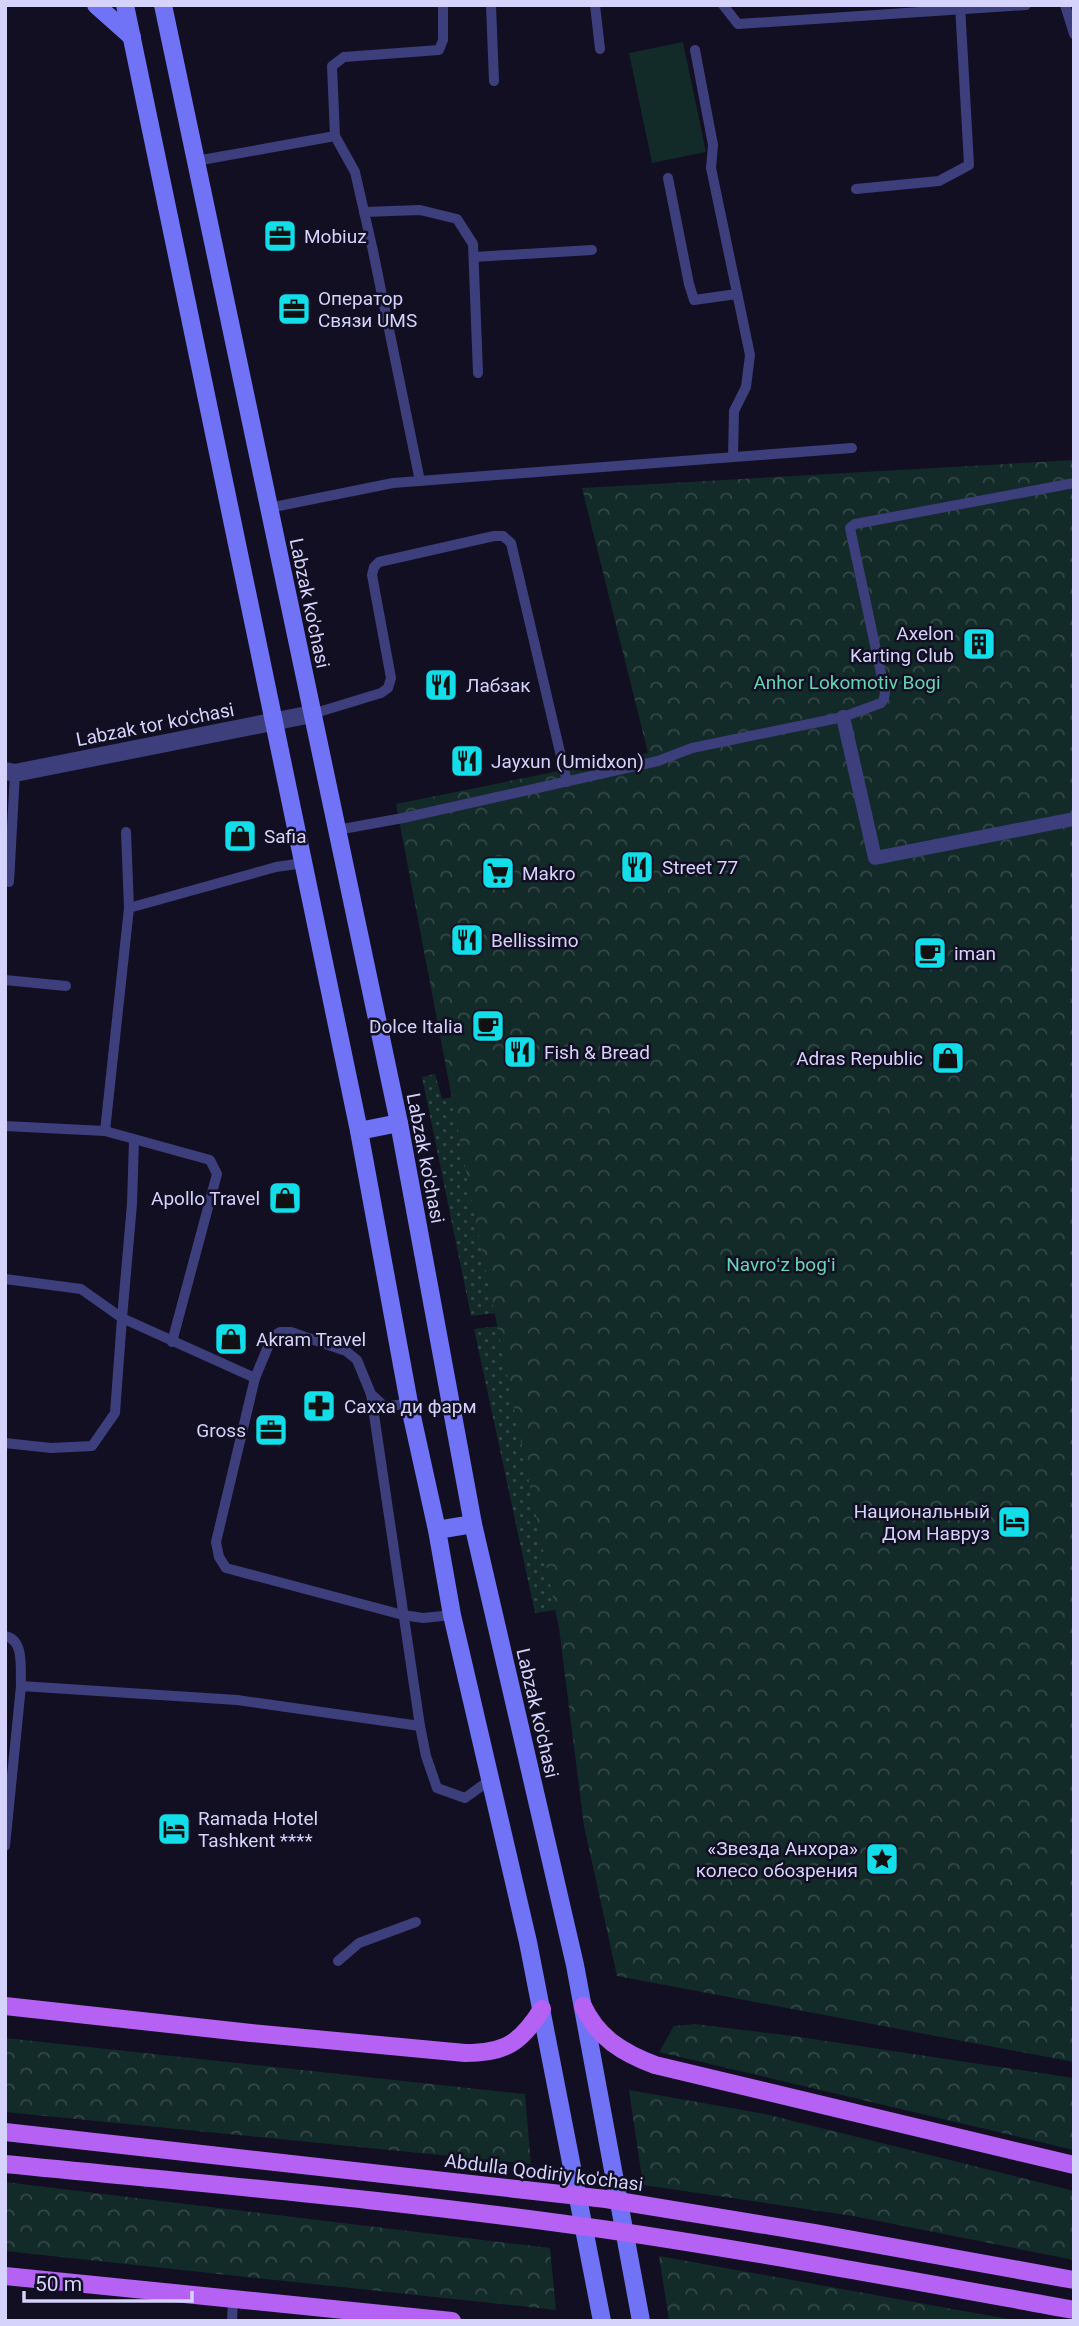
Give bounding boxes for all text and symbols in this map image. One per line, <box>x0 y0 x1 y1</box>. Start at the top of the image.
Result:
office icon: Mobiuz <box>261 217 299 255</box>
place label: Mobiuz <box>304 225 367 248</box>
place label: Оператор Связи UMS <box>318 287 417 332</box>
office icon: Оператор Связи UMS <box>275 290 313 328</box>
street label: Labzak ko'chasi <box>285 536 335 670</box>
place label: Axelon Karting Club <box>850 622 954 667</box>
building icon: Axelon Karting Club <box>960 625 998 663</box>
restaurant icon: Лабзак <box>422 666 460 704</box>
park label: Anhor Lokomotiv Bogi <box>753 671 941 694</box>
place label: Лабзак <box>466 674 531 697</box>
street label: Labzak tor ko'chasi <box>74 698 236 751</box>
restaurant icon: Jayxun (Umidxon) <box>448 742 486 780</box>
place label: Jayxun (Umidxon) <box>491 750 644 773</box>
shop icon: Safia <box>221 817 259 855</box>
place label: Safia <box>264 825 306 848</box>
restaurant icon: Street 77 <box>618 848 656 886</box>
supermarket icon: Makro <box>479 854 517 892</box>
place label: Street 77 <box>662 856 738 879</box>
place label: Makro <box>522 862 576 885</box>
restaurant icon: Bellissimo <box>448 921 486 959</box>
place label: Bellissimo <box>491 929 579 952</box>
cafe icon: iman <box>911 934 949 972</box>
place label: iman <box>954 942 996 965</box>
cafe icon: Dolce Italia <box>469 1007 507 1045</box>
place label: Dolce Italia <box>369 1015 463 1038</box>
restaurant icon: Fish & Bread <box>501 1033 539 1071</box>
shop icon: Adras Republic <box>929 1039 967 1077</box>
place label: Fish & Bread <box>544 1041 650 1064</box>
place label: Adras Republic <box>796 1047 923 1070</box>
street label: Labzak ko'chasi <box>402 1091 449 1225</box>
shop icon: Apollo Travel <box>266 1179 304 1217</box>
place label: Apollo Travel <box>151 1187 260 1210</box>
park label: Navroʻz bogʻi <box>726 1253 836 1276</box>
shop icon: Akram Travel <box>212 1320 250 1358</box>
place label: Akram Travel <box>256 1328 366 1351</box>
pharmacy icon: Сахха ди фарм <box>300 1387 338 1425</box>
place label: Сахха ди фарм <box>344 1395 477 1418</box>
office icon: Gross <box>252 1411 290 1449</box>
place label: Gross <box>196 1419 246 1442</box>
place label: Национальный Дом Навруз <box>854 1500 990 1545</box>
hotel icon: Национальный Дом Навруз <box>995 1503 1033 1541</box>
street label: Labzak ko'chasi <box>511 1646 564 1780</box>
place label: Ramada Hotel Tashkent **** <box>198 1807 318 1852</box>
hotel icon: Ramada Hotel Tashkent **** <box>155 1810 193 1848</box>
place label: «Звезда Анхора» колесо обозрения <box>696 1837 858 1882</box>
place icon: «Звезда Анхора» колесо обозрения <box>863 1840 901 1878</box>
street label: Abdulla Qodiriy ko'chasi <box>443 2149 644 2196</box>
scale bar <box>24 2260 192 2304</box>
text: 50 m <box>35 2272 82 2296</box>

